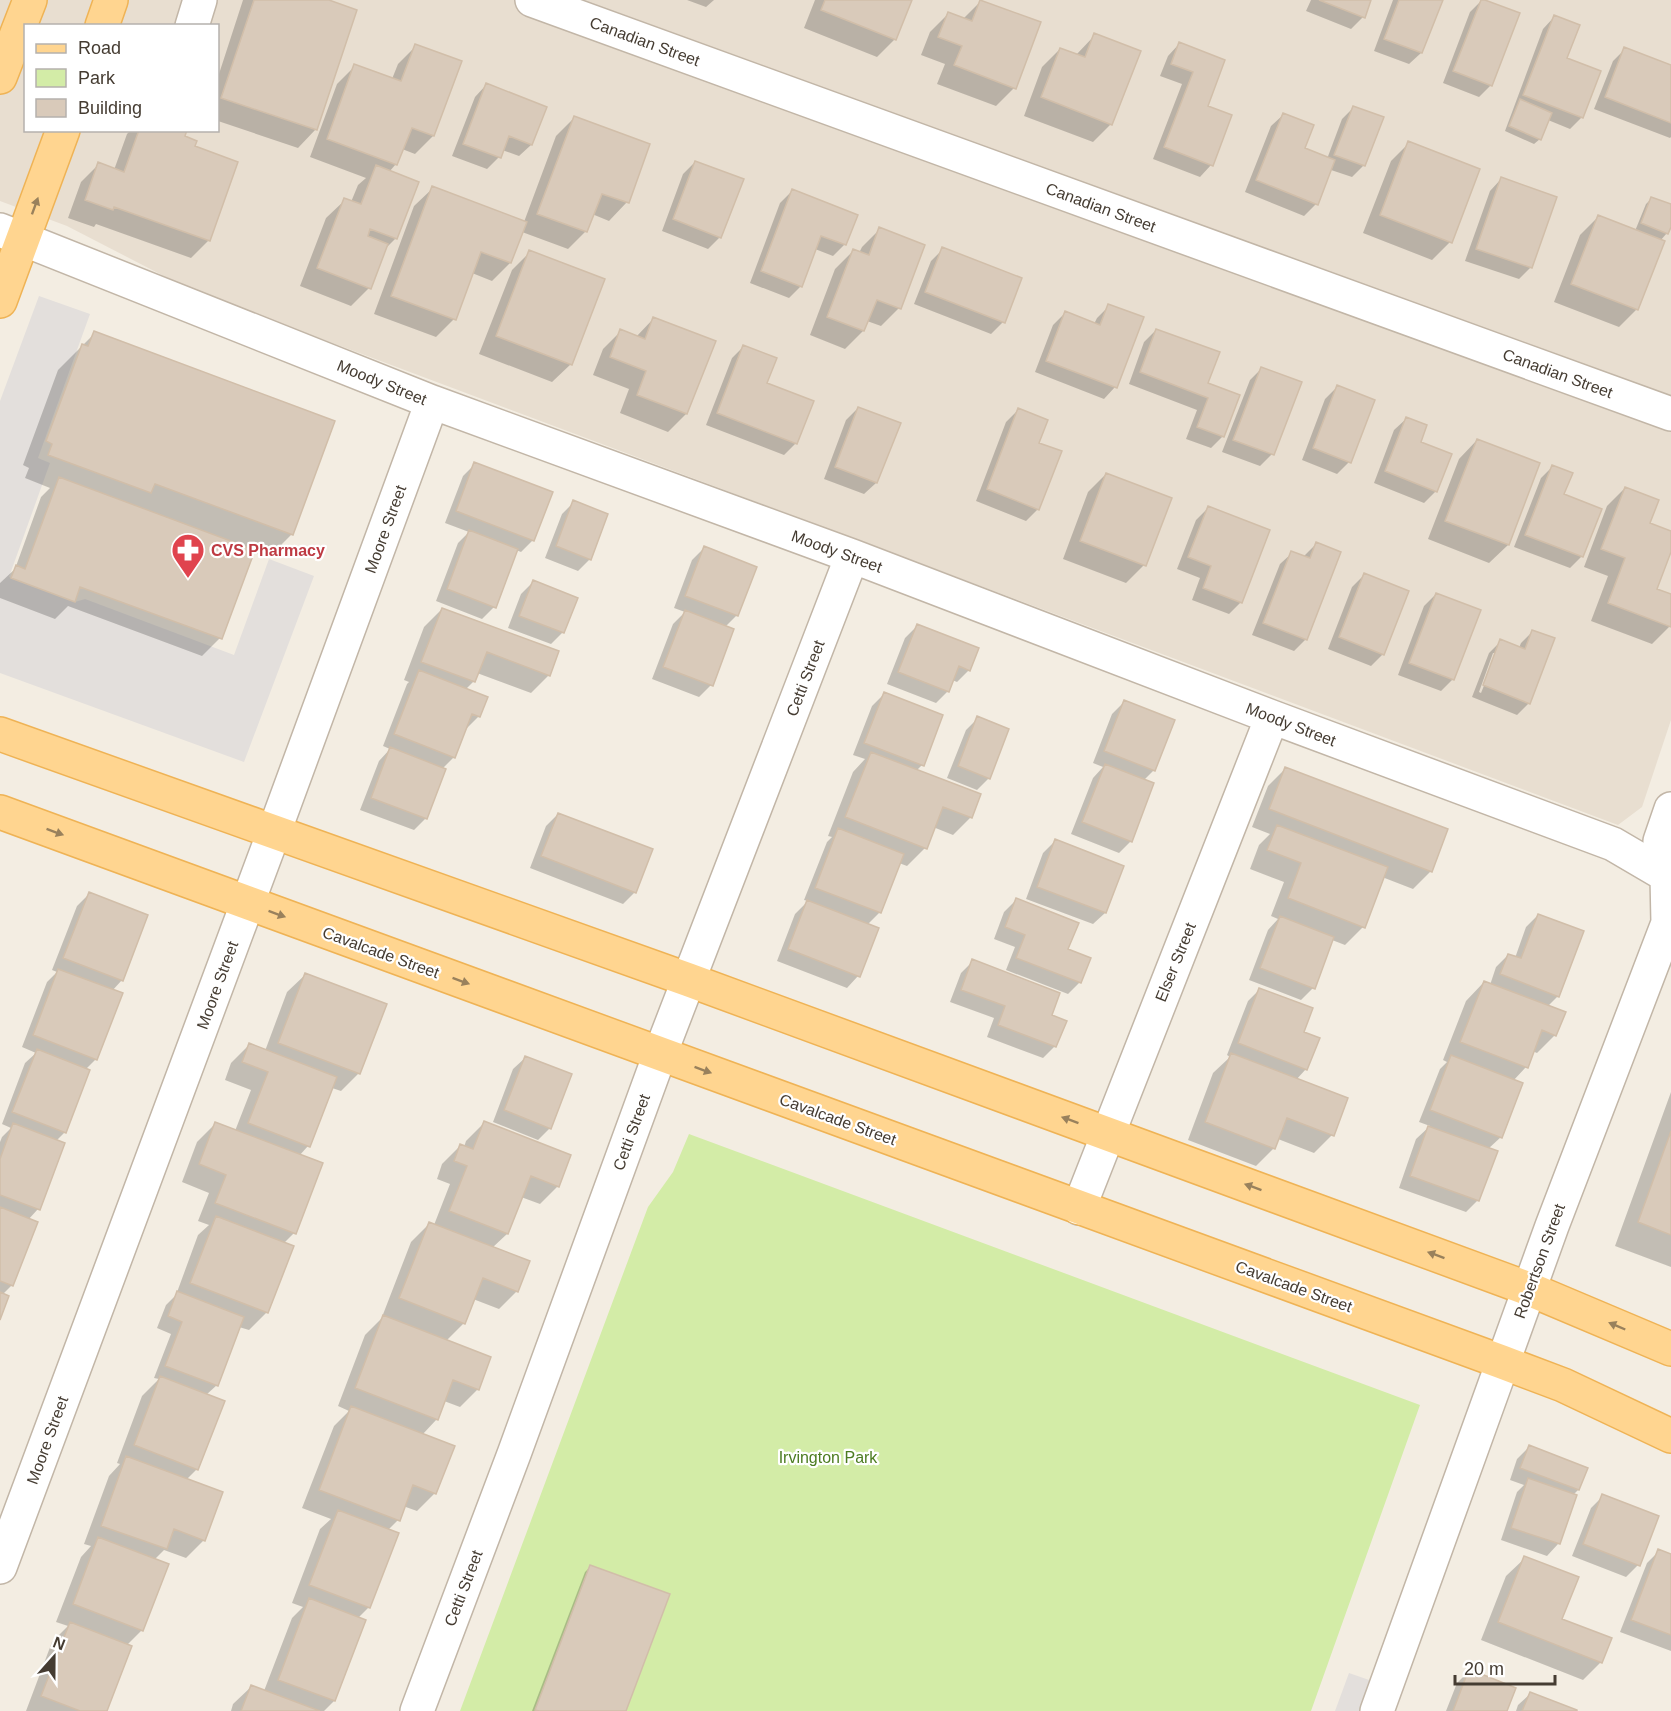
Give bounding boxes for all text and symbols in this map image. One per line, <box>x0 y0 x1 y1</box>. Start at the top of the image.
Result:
street label: Canadian Street <box>588 14 703 69</box>
legend <box>24 24 219 132</box>
text: Road <box>78 38 121 58</box>
text: Park <box>78 68 116 88</box>
text: Building <box>78 98 142 118</box>
street label: Canadian Street <box>1044 180 1159 235</box>
one-way arrow <box>30 197 40 215</box>
street label: Canadian Street <box>1501 346 1616 401</box>
street label: Moody Street <box>335 357 430 408</box>
street label: Moore Street <box>362 482 409 576</box>
street label: Moody Street <box>789 527 885 576</box>
pharmacy icon: CVS Pharmacy <box>170 532 206 579</box>
place label: CVS Pharmacy <box>211 542 325 559</box>
street label: Cetti Street <box>783 637 828 719</box>
street label: Moody Street <box>1243 699 1339 750</box>
one-way arrow <box>46 828 64 837</box>
one-way arrow <box>269 909 287 919</box>
street label: Elser Street <box>1152 920 1199 1004</box>
street label: Cavalcade Street <box>320 923 442 982</box>
street label: Moore Street <box>194 938 241 1032</box>
one-way arrow <box>452 976 470 986</box>
one-way arrow <box>694 1065 712 1075</box>
street label: Cavalcade Street <box>777 1090 899 1149</box>
street label: Cetti Street <box>610 1091 653 1173</box>
one-way arrow <box>1060 1115 1078 1125</box>
one-way arrow <box>1243 1182 1261 1192</box>
street label: Robertson Street <box>1511 1201 1568 1321</box>
one-way arrow <box>1426 1249 1444 1259</box>
street label: Cavalcade Street <box>1233 1257 1355 1316</box>
one-way arrow <box>1608 1321 1626 1330</box>
street label: Moore Street <box>24 1393 71 1487</box>
park label: Irvington Park <box>779 1449 878 1466</box>
street label: Cetti Street <box>441 1547 486 1629</box>
north arrow <box>24 1627 84 1687</box>
text: N <box>51 1633 68 1653</box>
scale bar <box>1455 1648 1556 1686</box>
text: 20 m <box>1464 1659 1504 1679</box>

